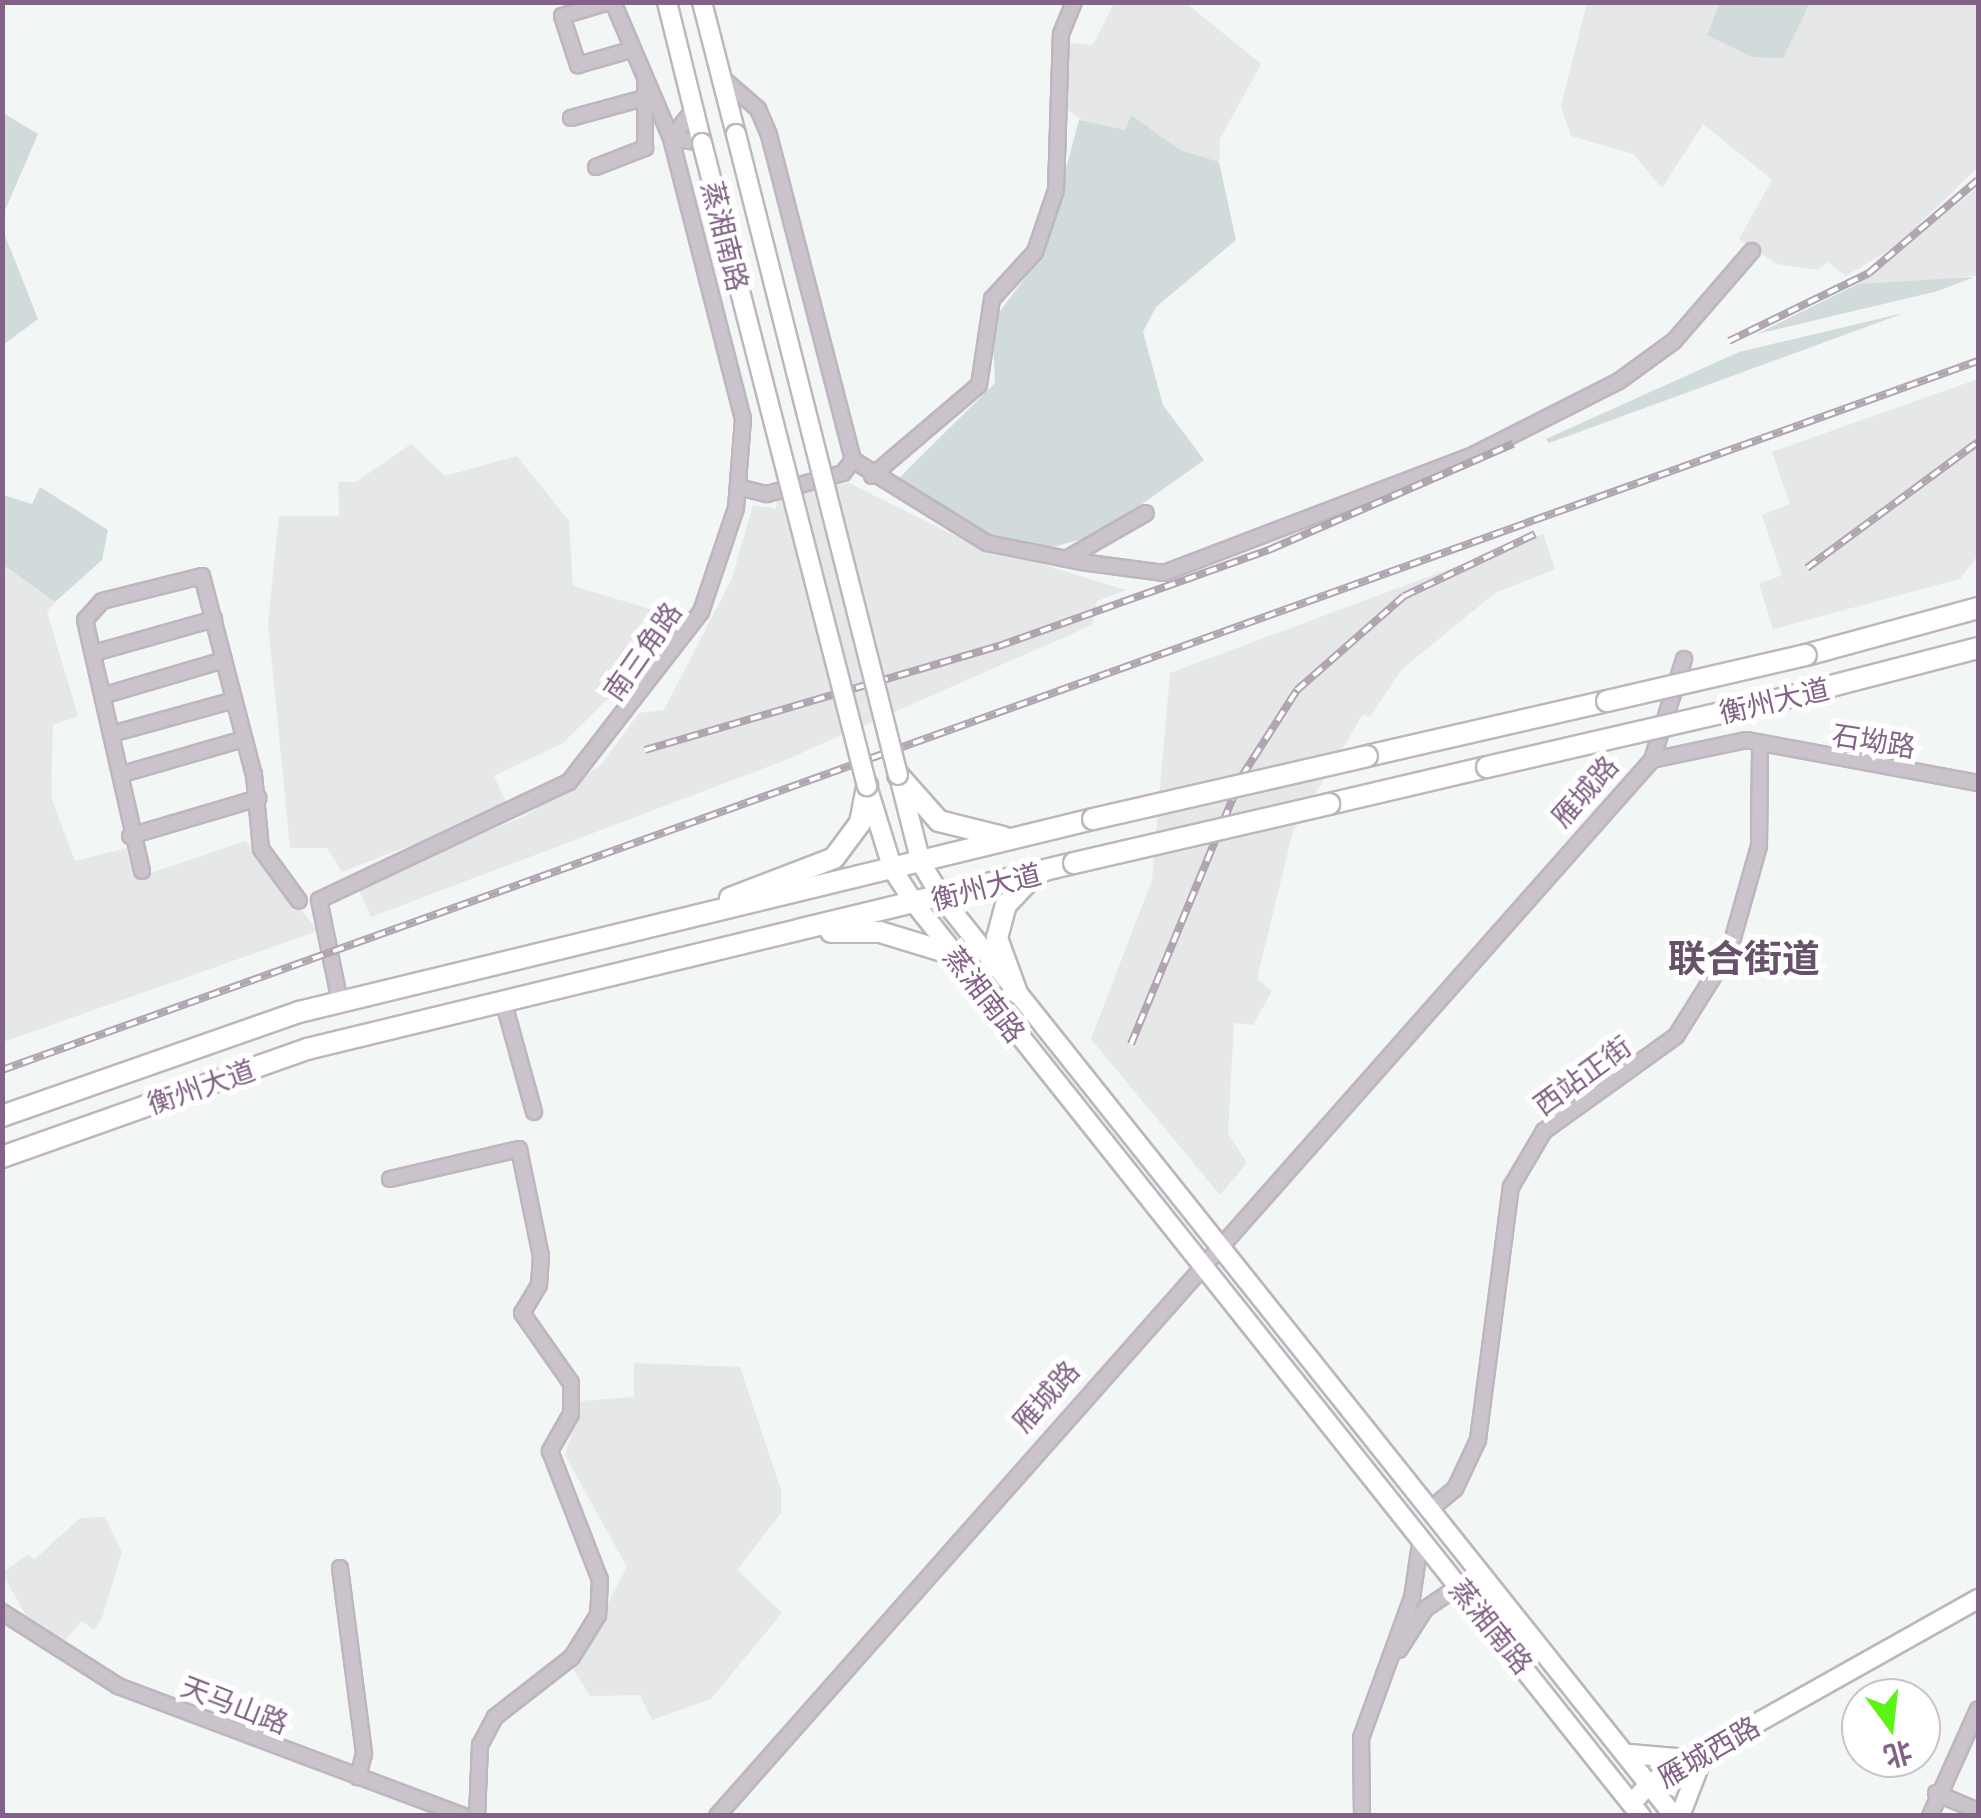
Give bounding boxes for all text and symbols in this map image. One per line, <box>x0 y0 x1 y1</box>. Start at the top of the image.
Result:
street label: 蒸湘南路 <box>696 178 756 294</box>
street label: 南三角路 <box>596 595 688 707</box>
street label: 衡州大道 <box>1716 671 1832 729</box>
street label: 石坳路 <box>1830 717 1918 763</box>
street label: 雁城路 <box>1543 749 1625 833</box>
street label: 衡州大道 <box>928 856 1044 916</box>
district label: 联合街道 <box>1668 935 1820 981</box>
street label: 蒸湘南路 <box>937 940 1033 1048</box>
street label: 西站正街 <box>1527 1028 1637 1122</box>
street label: 衡州大道 <box>143 1052 259 1120</box>
street label: 雁城路 <box>1004 1354 1086 1438</box>
street label: 蒸湘南路 <box>1444 1572 1540 1680</box>
street label: 天马山路 <box>177 1668 293 1740</box>
north arrow <box>1841 1678 1941 1778</box>
street label: 雁城西路 <box>1651 1708 1765 1794</box>
text: 北 <box>1880 1735 1916 1775</box>

